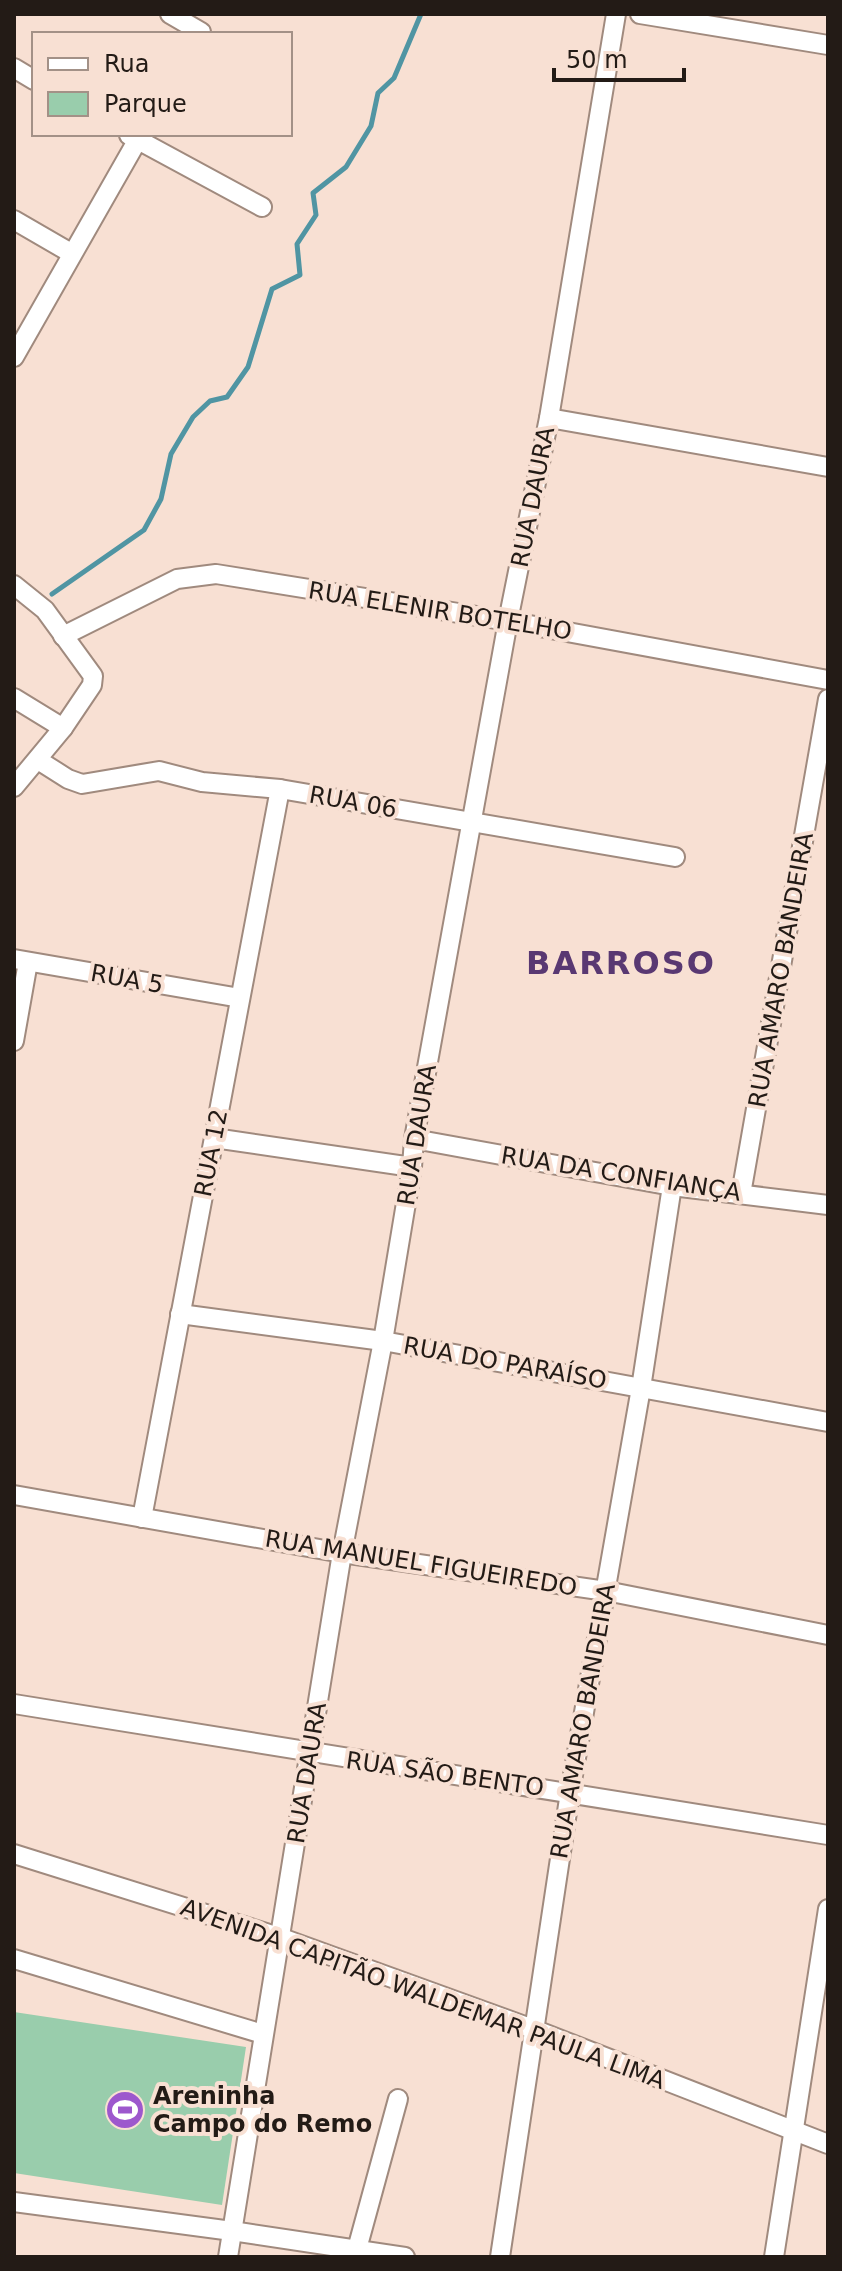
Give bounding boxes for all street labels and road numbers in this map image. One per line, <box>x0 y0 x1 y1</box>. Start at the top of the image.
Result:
street label: RUA DAURA <box>506 424 560 570</box>
street label: RUA ELENIR BOTELHO <box>306 576 574 646</box>
street label: RUA 06 <box>307 781 399 823</box>
street label: RUA AMARO BANDEIRA <box>743 830 819 1110</box>
street label: RUA 5 <box>88 959 166 999</box>
street label: RUA DAURA <box>392 1062 442 1208</box>
street label: RUA 12 <box>189 1107 233 1199</box>
street label: RUA DA CONFIANÇA <box>499 1141 743 1207</box>
street label: RUA DO PARAÍSO <box>401 1330 609 1395</box>
street label: RUA MANUEL FIGUEIREDO <box>263 1524 579 1602</box>
street label: RUA AMARO BANDEIRA <box>545 1581 621 1861</box>
street label: RUA DAURA <box>282 1700 332 1846</box>
street label: RUA SÃO BENTO <box>344 1744 546 1802</box>
street label: AVENIDA CAPITÃO WALDEMAR PAULA LIMA <box>177 1891 670 2095</box>

